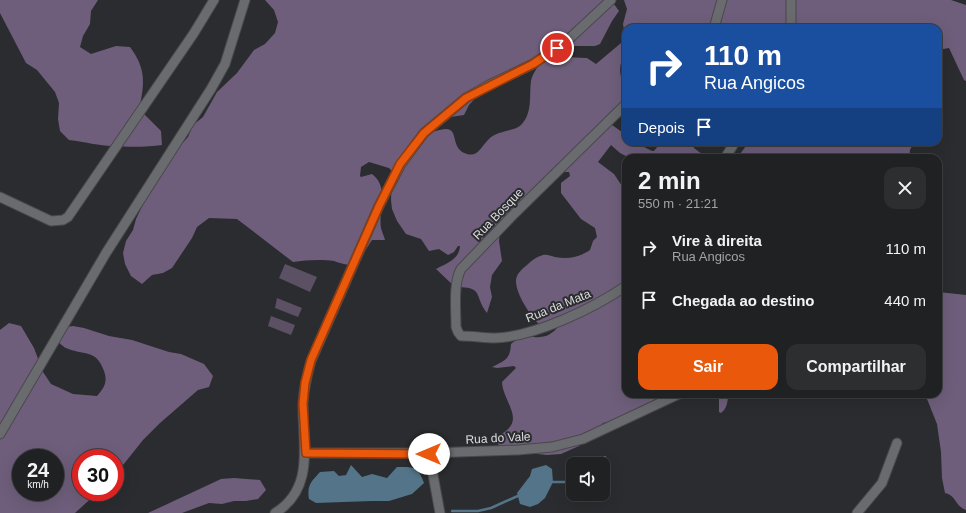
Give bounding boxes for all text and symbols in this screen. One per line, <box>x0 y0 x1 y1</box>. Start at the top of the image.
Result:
pin <box>540 31 574 65</box>
icon: arrive <box>546 37 568 59</box>
icon: right <box>638 40 690 92</box>
text: 110 m <box>704 40 782 71</box>
text: Rua Angicos <box>704 73 805 93</box>
icon: arrive <box>693 116 715 138</box>
text: Depois <box>638 119 685 136</box>
text: 2 min <box>638 167 701 194</box>
button: close <box>884 167 926 209</box>
street label: Rua Bosque <box>470 185 526 243</box>
text: 550 m · 21:21 <box>638 196 718 211</box>
text: Vire à direita <box>672 232 762 249</box>
icon: right <box>638 237 660 259</box>
text: 110 m <box>885 240 926 257</box>
text: Rua Angicos <box>672 249 745 264</box>
street label: Rua da Mata <box>524 287 593 325</box>
icon: arrive <box>638 289 660 311</box>
text: Chegada ao destino <box>672 292 815 309</box>
text: 440 m <box>884 292 926 309</box>
button: Sair <box>638 344 778 390</box>
button: Compartilhar <box>786 344 926 390</box>
street label: Rua do Vale <box>465 429 531 447</box>
position arrow <box>408 433 450 475</box>
speed limit sign: 30 <box>72 449 124 501</box>
map controls <box>566 457 610 501</box>
button: sound <box>566 457 610 501</box>
text: 24 <box>27 459 49 481</box>
text: km/h <box>27 479 49 490</box>

